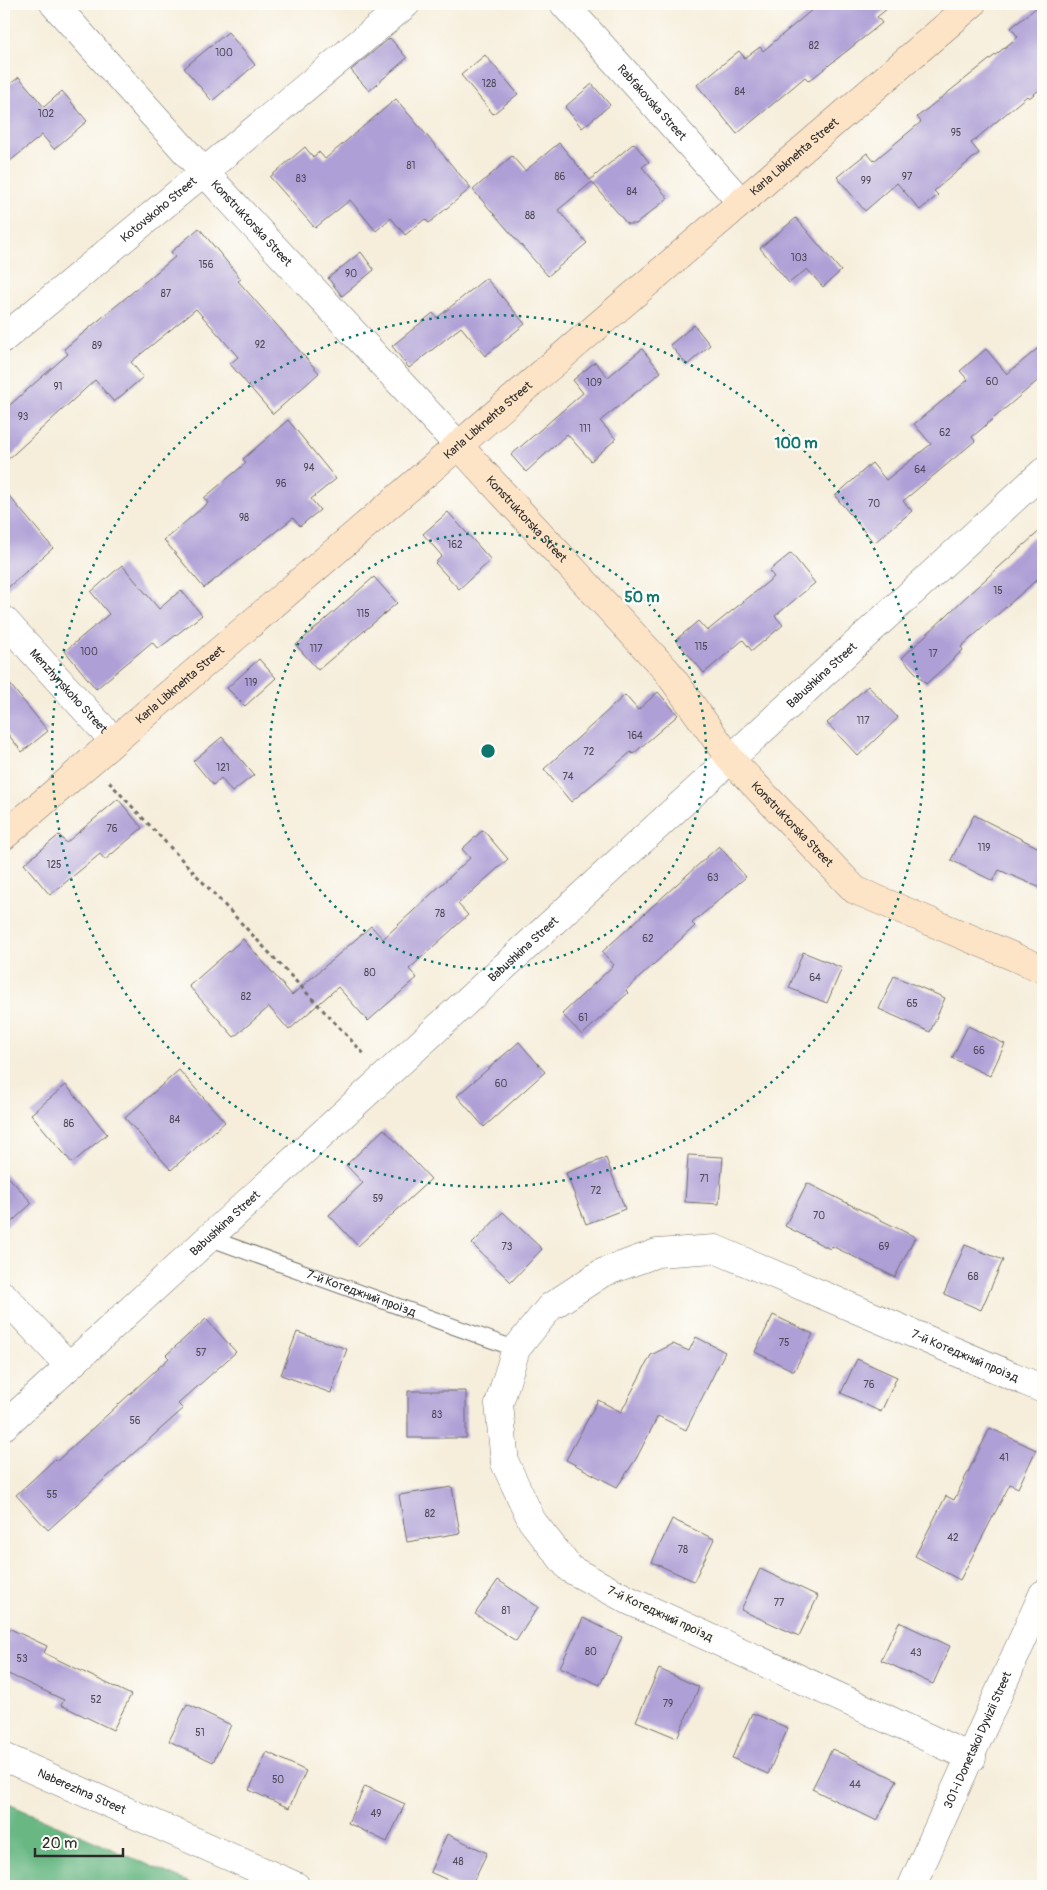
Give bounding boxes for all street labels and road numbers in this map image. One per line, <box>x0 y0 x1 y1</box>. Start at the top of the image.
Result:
street label: Rabfakovska Street <box>614 61 690 143</box>
street label: Karla Libknehta Street <box>747 114 842 199</box>
street label: Kotovskoho Street <box>117 173 200 246</box>
street label: Konstruktorska Street <box>208 177 295 269</box>
street label: Karla Libknehta Street <box>440 378 535 462</box>
street label: Konstruktorska Street <box>483 473 570 566</box>
street label: Babushkina Street <box>783 639 860 711</box>
street label: Karla Libknehta Street <box>133 642 227 727</box>
street label: Menzhynskoho Street <box>26 646 111 736</box>
street label: Konstruktorska Street <box>748 778 836 870</box>
street label: Babushkina Street <box>485 913 562 985</box>
street label: Babushkina Street <box>187 1187 263 1259</box>
street label: 7-й Котеджний проїзд <box>305 1266 419 1320</box>
street label: 7-й Котеджний проїзд <box>909 1326 1022 1385</box>
street label: 7-й Котеджний проїзд <box>605 1583 716 1645</box>
street label: 301-i Donetskoi Dyvizii Street <box>940 1669 1015 1811</box>
street label: Naberezhna Street <box>35 1765 128 1817</box>

